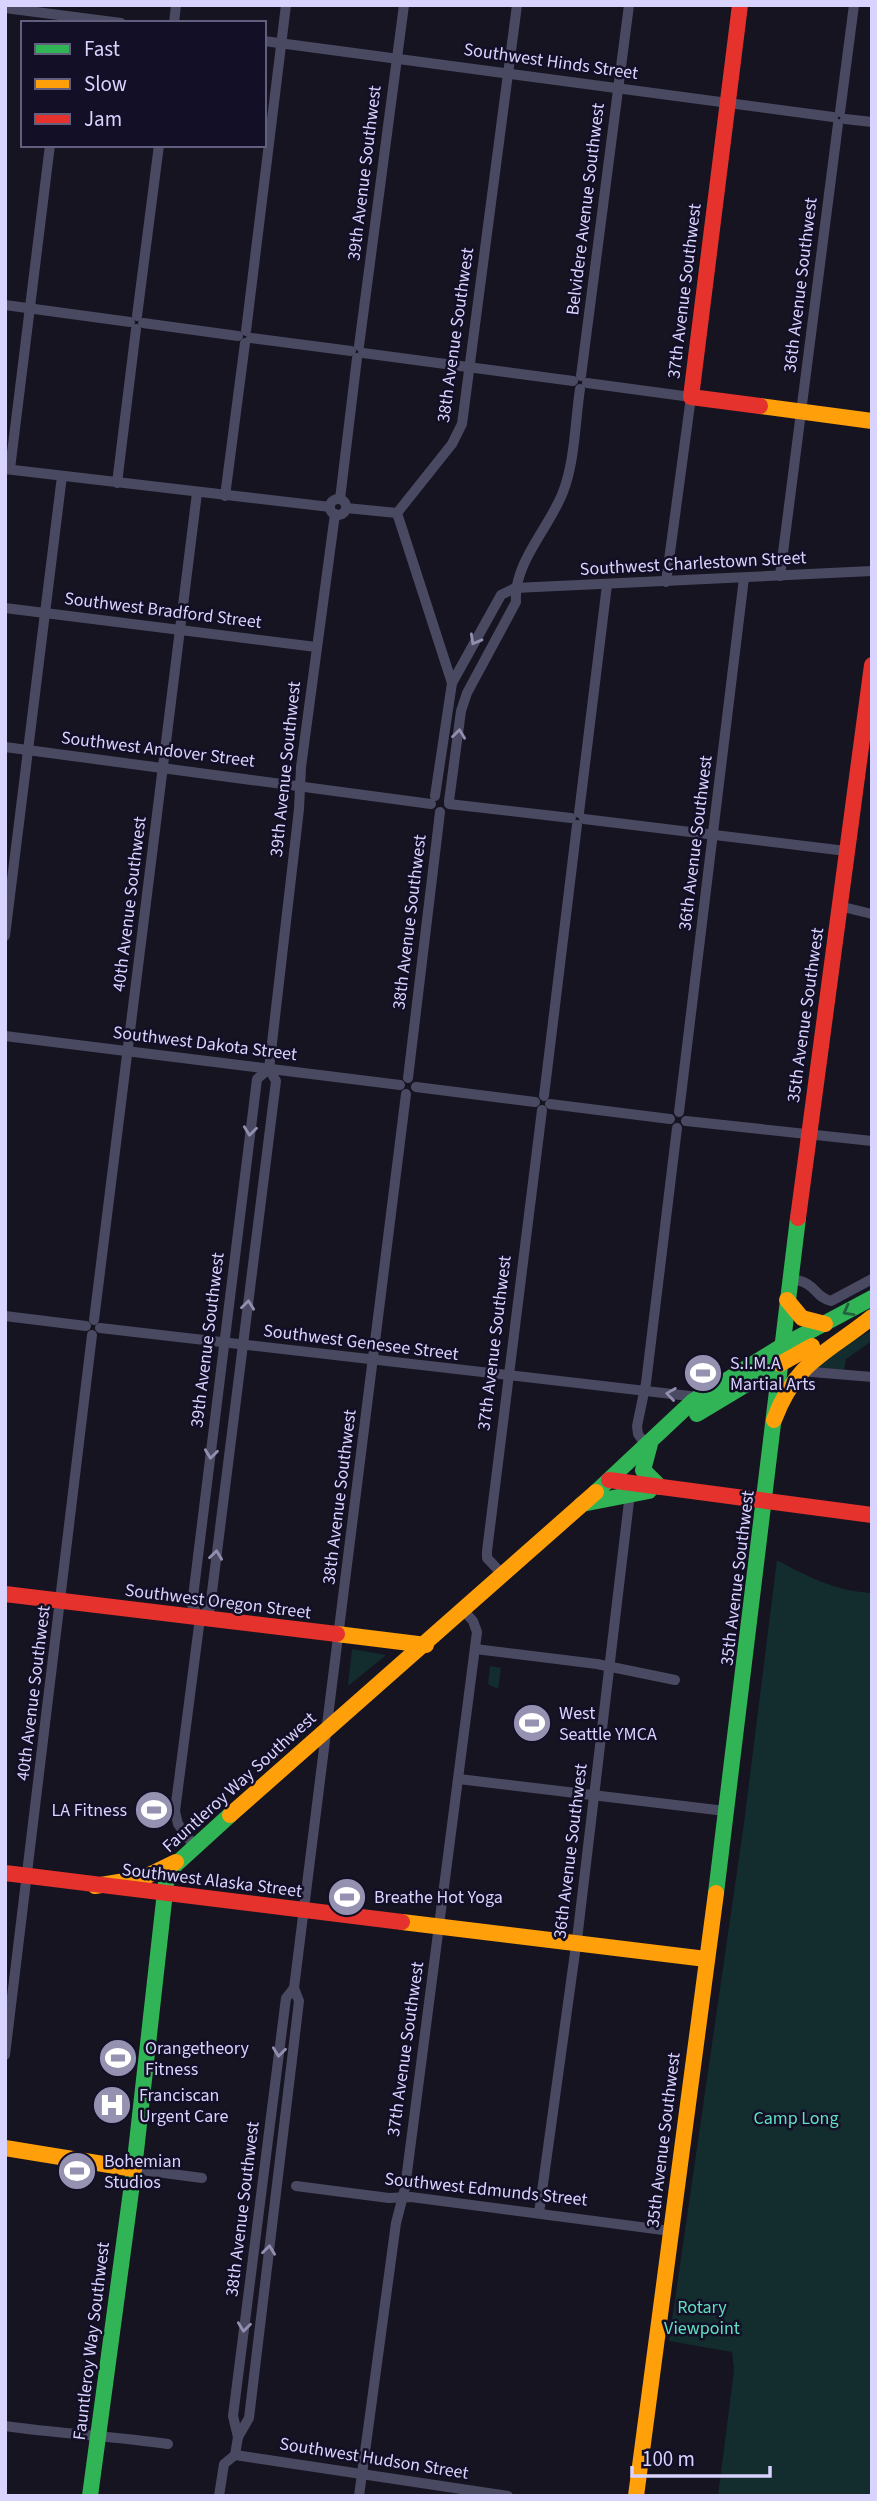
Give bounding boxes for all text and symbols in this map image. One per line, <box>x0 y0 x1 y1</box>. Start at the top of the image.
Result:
legend <box>21 21 266 147</box>
text: Fast <box>84 34 120 64</box>
street label: Southwest Hinds Street <box>462 37 640 86</box>
text: Slow <box>84 69 127 99</box>
street label: 39th Avenue Southwest <box>341 84 388 262</box>
street label: Belvidere Avenue Southwest <box>560 102 611 317</box>
text: Jam <box>84 104 122 134</box>
street label: 36th Avenue Southwest <box>777 196 824 374</box>
street label: 37th Avenue Southwest <box>661 202 708 380</box>
street label: 38th Avenue Southwest <box>431 246 480 424</box>
street label: Southwest Charlestown Street <box>579 545 807 582</box>
street label: Southwest Bradford Street <box>63 586 263 635</box>
one-way arrow <box>470 633 484 646</box>
street label: 39th Avenue Southwest <box>264 680 307 858</box>
street label: Southwest Andover Street <box>60 725 256 774</box>
one-way arrow <box>451 728 466 739</box>
street label: 36th Avenue Southwest <box>672 754 719 932</box>
street label: 40th Avenue Southwest <box>106 815 153 993</box>
street label: 38th Avenue Southwest <box>386 833 433 1011</box>
street label: 35th Avenue Southwest <box>781 926 830 1104</box>
street label: Southwest Dakota Street <box>111 1020 298 1067</box>
one-way arrow <box>243 1126 258 1137</box>
street label: 39th Avenue Southwest <box>184 1251 231 1429</box>
street label: 37th Avenue Southwest <box>471 1254 518 1432</box>
one-way arrow <box>240 1299 255 1310</box>
one-way arrow <box>843 1303 856 1316</box>
street label: Southwest Genesee Street <box>262 1318 460 1367</box>
place label: S.I.M.A Martial Arts <box>730 1351 816 1397</box>
sports icon: S.I.M.A Martial Arts <box>682 1352 724 1394</box>
one-way arrow <box>665 1386 677 1401</box>
street label: 38th Avenue Southwest <box>316 1408 363 1586</box>
one-way arrow <box>203 1449 218 1460</box>
street label: 35th Avenue Southwest <box>714 1489 761 1667</box>
one-way arrow <box>209 1549 224 1560</box>
street label: Southwest Oregon Street <box>123 1578 313 1625</box>
street label: 40th Avenue Southwest <box>10 1604 57 1782</box>
place label: West Seattle YMCA <box>559 1701 657 1747</box>
sports icon: West Seattle YMCA <box>511 1702 553 1744</box>
street label: Fauntleroy Way Southwest <box>157 1706 322 1858</box>
street label: 36th Avenue Southwest <box>547 1762 594 1940</box>
sports icon: LA Fitness <box>133 1789 175 1831</box>
place label: LA Fitness <box>52 1798 127 1823</box>
street label: Southwest Alaska Street <box>120 1857 303 1904</box>
sports icon: Breathe Hot Yoga <box>326 1876 368 1918</box>
place label: Breathe Hot Yoga <box>374 1885 503 1910</box>
street label: 37th Avenue Southwest <box>381 1960 430 2138</box>
place label: Orangetheory Fitness <box>145 2036 250 2082</box>
sports icon: Orangetheory Fitness <box>97 2037 139 2079</box>
one-way arrow <box>271 2047 286 2058</box>
street label: 35th Avenue Southwest <box>640 2051 687 2229</box>
place label: Franciscan Urgent Care <box>139 2083 228 2129</box>
hospital icon: Franciscan Urgent Care <box>91 2084 133 2126</box>
park label: Camp Long <box>753 2106 839 2131</box>
street label: 38th Avenue Southwest <box>219 2120 266 2298</box>
place label: Bohemian Studios <box>104 2149 181 2195</box>
sports icon: Bohemian Studios <box>56 2150 98 2192</box>
street label: Southwest Edmunds Street <box>383 2166 589 2213</box>
street label: Fauntleroy Way Southwest <box>67 2241 116 2442</box>
one-way arrow <box>262 2244 277 2256</box>
park label: Rotary Viewpoint <box>664 2295 740 2341</box>
one-way arrow <box>237 2321 252 2333</box>
street label: Southwest Hudson Street <box>278 2431 470 2486</box>
scale bar <box>632 2434 770 2478</box>
text: 100 m <box>642 2444 695 2474</box>

